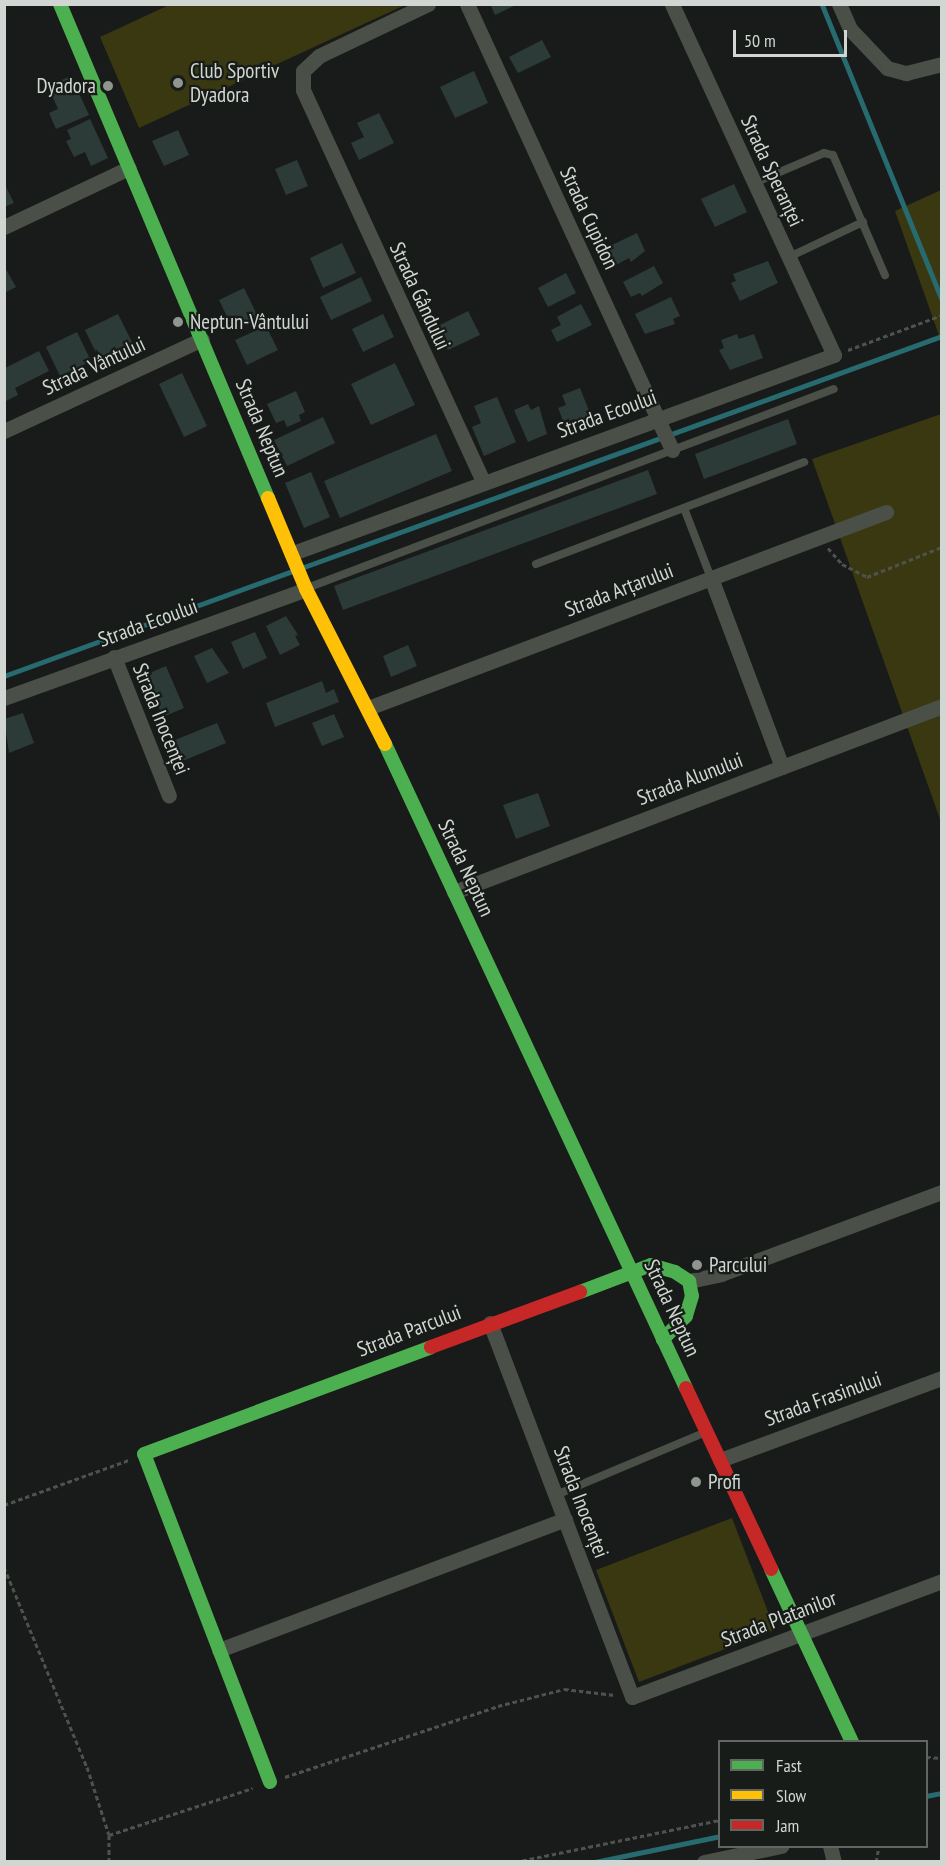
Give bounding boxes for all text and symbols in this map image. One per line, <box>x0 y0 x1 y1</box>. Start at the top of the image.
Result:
scale bar <box>736 18 850 56</box>
text: 50 m <box>744 29 776 52</box>
place label: Club Sportiv Dyadora <box>190 58 279 108</box>
place label: Dyadora <box>37 73 96 99</box>
marker: Club Sportiv Dyadora <box>171 76 185 90</box>
marker: Dyadora <box>101 79 115 93</box>
street label: Strada Speranței <box>735 111 809 231</box>
street label: Strada Cupidon <box>554 163 624 273</box>
street label: Strada Gândului <box>384 238 456 354</box>
place label: Neptun-Vântului <box>190 309 309 335</box>
marker: Neptun-Vântului <box>171 315 185 329</box>
street label: Strada Vântului <box>38 331 150 401</box>
street label: Strada Neptun <box>230 375 294 481</box>
street label: Strada Ecoului <box>554 384 660 444</box>
street label: Strada Arțarului <box>561 558 677 622</box>
street label: Strada Ecoului <box>95 593 201 653</box>
street label: Strada Inocenței <box>127 660 195 778</box>
street label: Strada Alunului <box>633 747 747 811</box>
street label: Strada Neptun <box>433 816 499 920</box>
place label: Parcului <box>709 1252 767 1278</box>
street label: Strada Neptun <box>639 1256 705 1360</box>
marker: Parcului <box>690 1258 704 1272</box>
street label: Strada Parcului <box>354 1300 464 1362</box>
street label: Strada Frasinului <box>761 1366 885 1432</box>
street label: Strada Inocenței <box>548 1442 614 1562</box>
place label: Profi <box>708 1469 741 1495</box>
marker: Profi <box>689 1475 703 1489</box>
street label: Strada Platanilor <box>718 1586 840 1652</box>
legend <box>718 1740 928 1848</box>
text: Fast <box>776 1754 802 1777</box>
text: Slow <box>776 1784 806 1807</box>
text: Jam <box>776 1814 799 1837</box>

